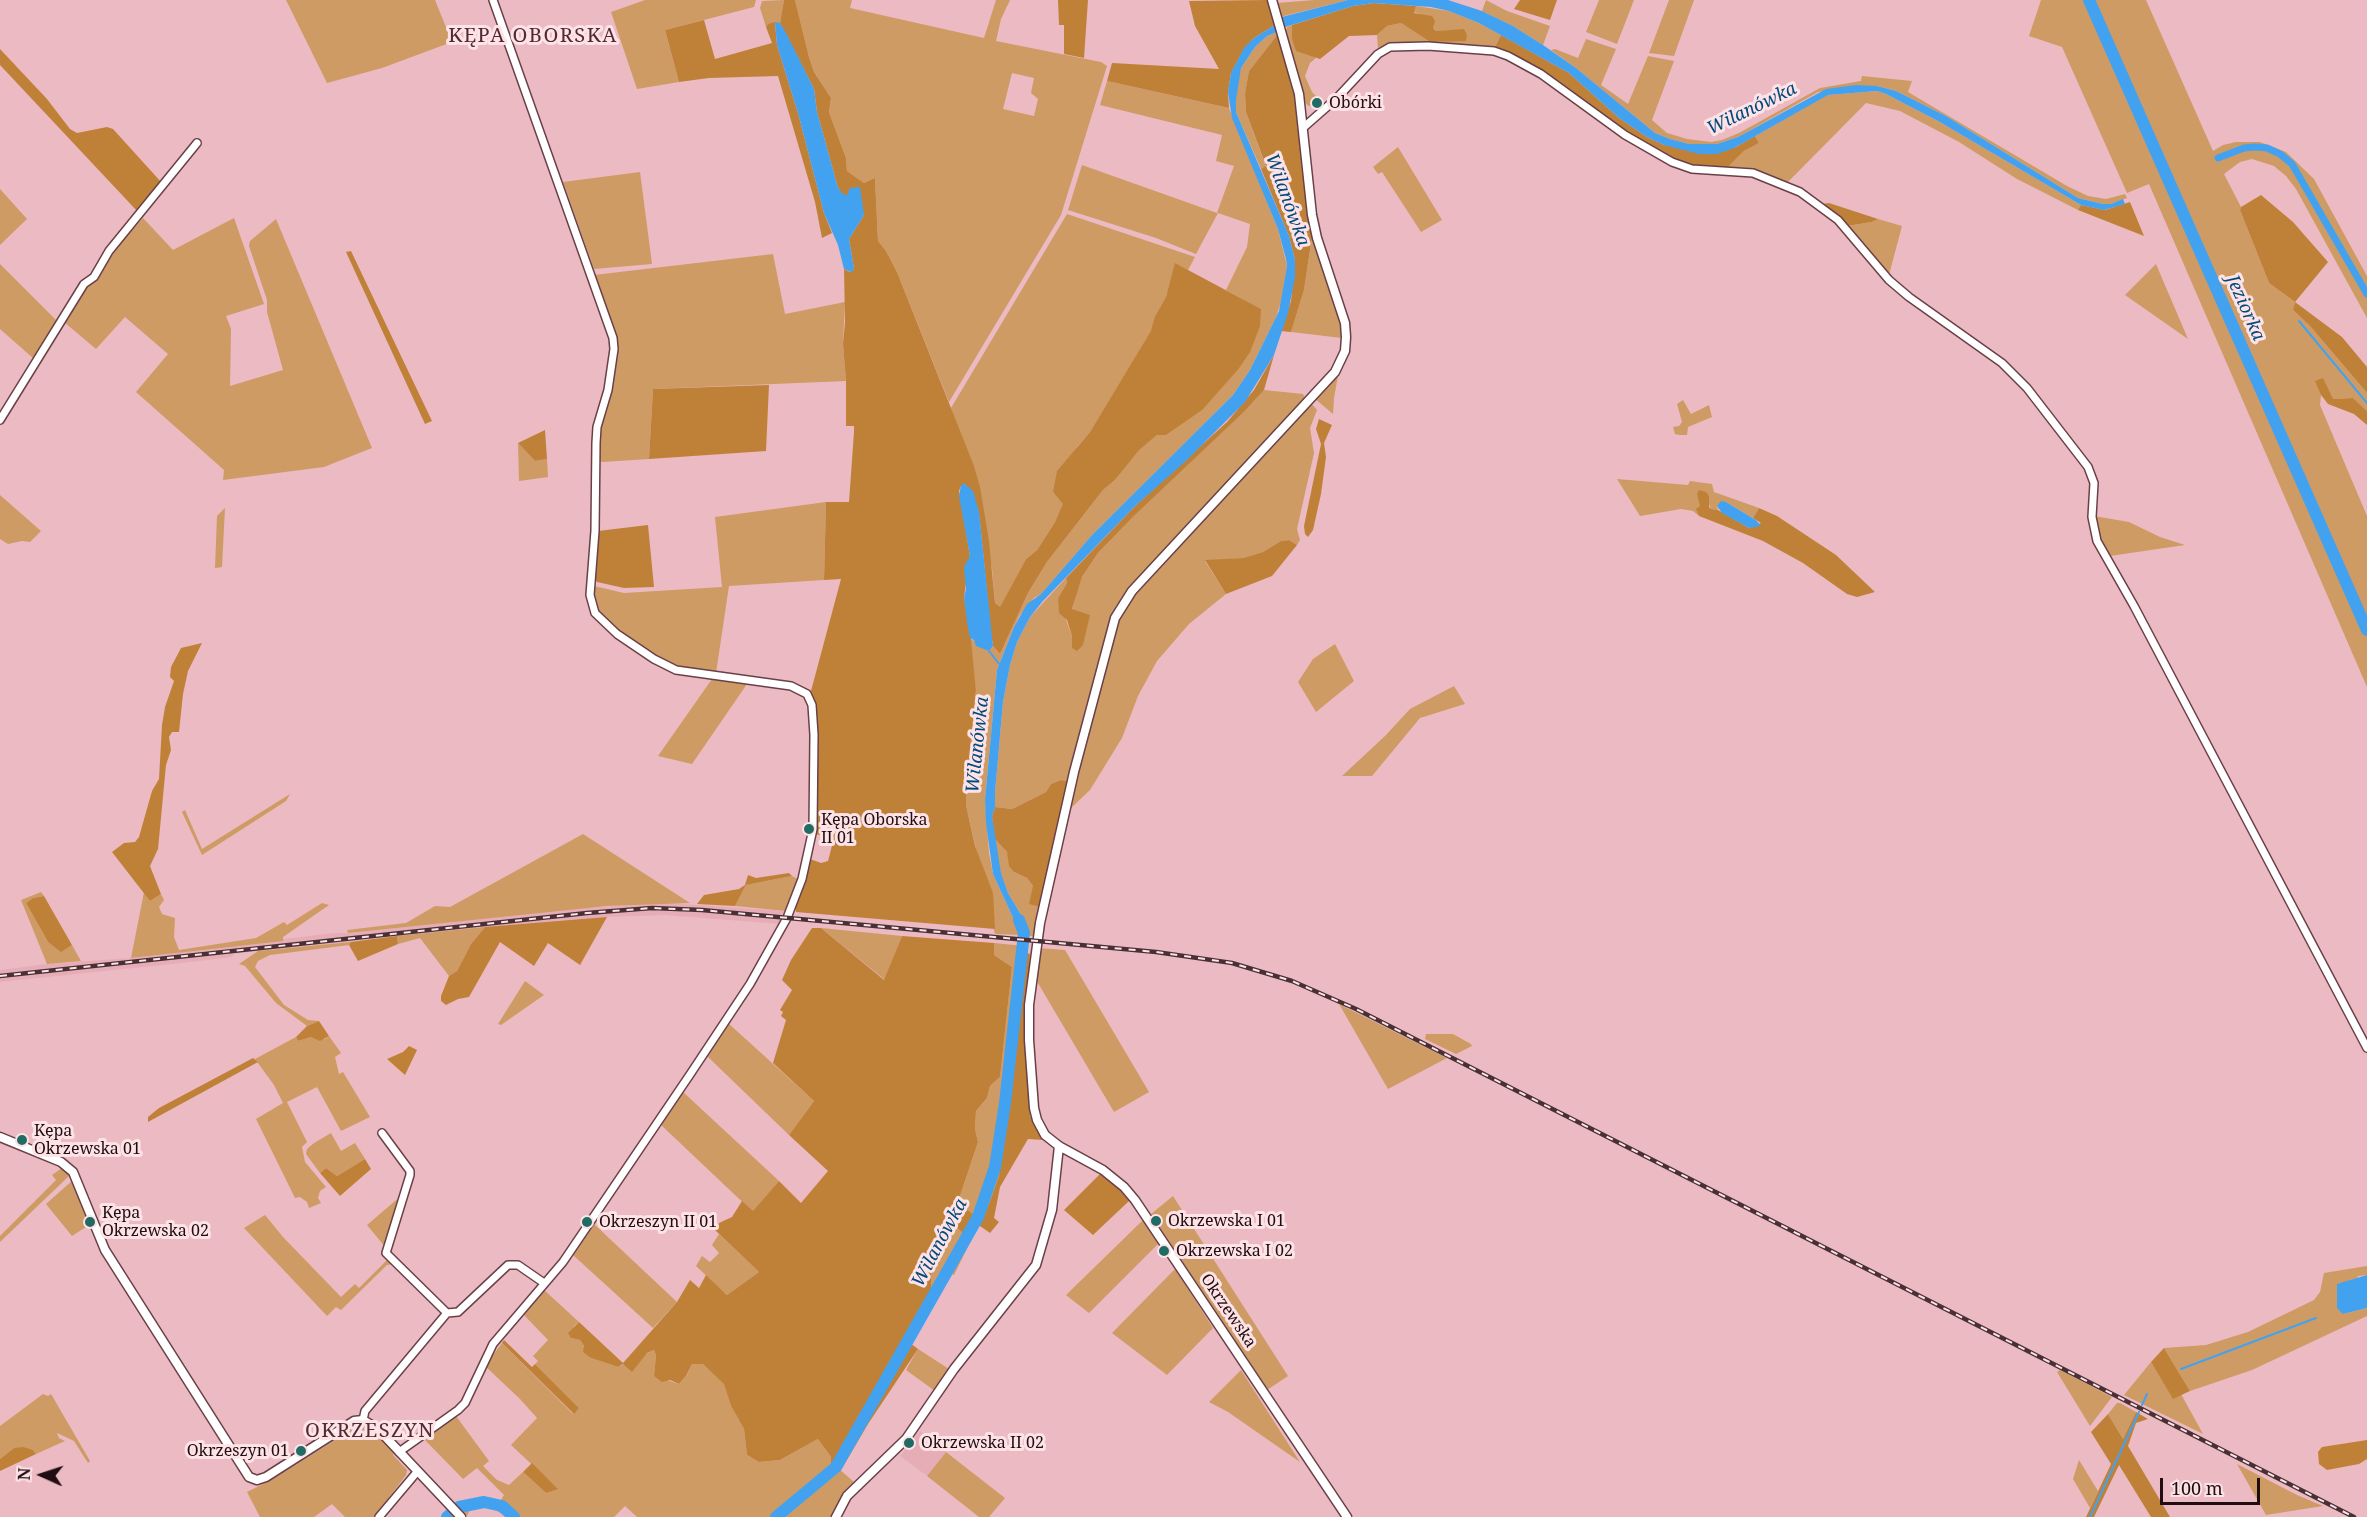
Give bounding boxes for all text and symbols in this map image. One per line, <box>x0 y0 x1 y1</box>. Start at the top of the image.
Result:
district label: KĘPA OBORSKA <box>448 24 618 48</box>
water label: Wilanówka <box>1704 78 1800 140</box>
place label: Obórki <box>1329 93 1382 113</box>
marker: Obórki <box>1310 96 1324 110</box>
water label: Wilanówka <box>1260 151 1314 249</box>
water label: Jeziorka <box>2221 272 2269 344</box>
water label: Wilanówka <box>962 696 994 794</box>
place label: Kępa Oborska II 01 <box>821 810 927 848</box>
marker: Kępa Oborska II 01 <box>802 822 816 836</box>
place label: Kępa Okrzewska 01 <box>34 1121 141 1159</box>
marker: Kępa Okrzewska 01 <box>15 1133 29 1147</box>
water label: Wilanówka <box>908 1195 972 1291</box>
place label: Kępa Okrzewska 02 <box>102 1203 209 1241</box>
place label: Okrzewska I 01 <box>1168 1211 1285 1231</box>
place label: Okrzeszyn II 01 <box>599 1212 717 1232</box>
marker: Okrzewska I 01 <box>1149 1214 1163 1228</box>
marker: Kępa Okrzewska 02 <box>83 1215 97 1229</box>
marker: Okrzeszyn II 01 <box>580 1215 594 1229</box>
place label: Okrzewska I 02 <box>1176 1241 1293 1261</box>
marker: Okrzewska I 02 <box>1157 1244 1171 1258</box>
street label: Okrzewska <box>1196 1270 1260 1352</box>
district label: OKRZESZYN <box>305 1419 435 1443</box>
place label: Okrzewska II 02 <box>921 1433 1044 1453</box>
marker: Okrzewska II 02 <box>902 1436 916 1450</box>
place label: Okrzeszyn 01 <box>187 1441 289 1461</box>
marker: Okrzeszyn 01 <box>294 1444 308 1458</box>
north arrow <box>12 1445 72 1505</box>
scale bar <box>2163 1466 2264 1504</box>
text: N <box>13 1467 35 1481</box>
text: 100 m <box>2171 1476 2223 1500</box>

